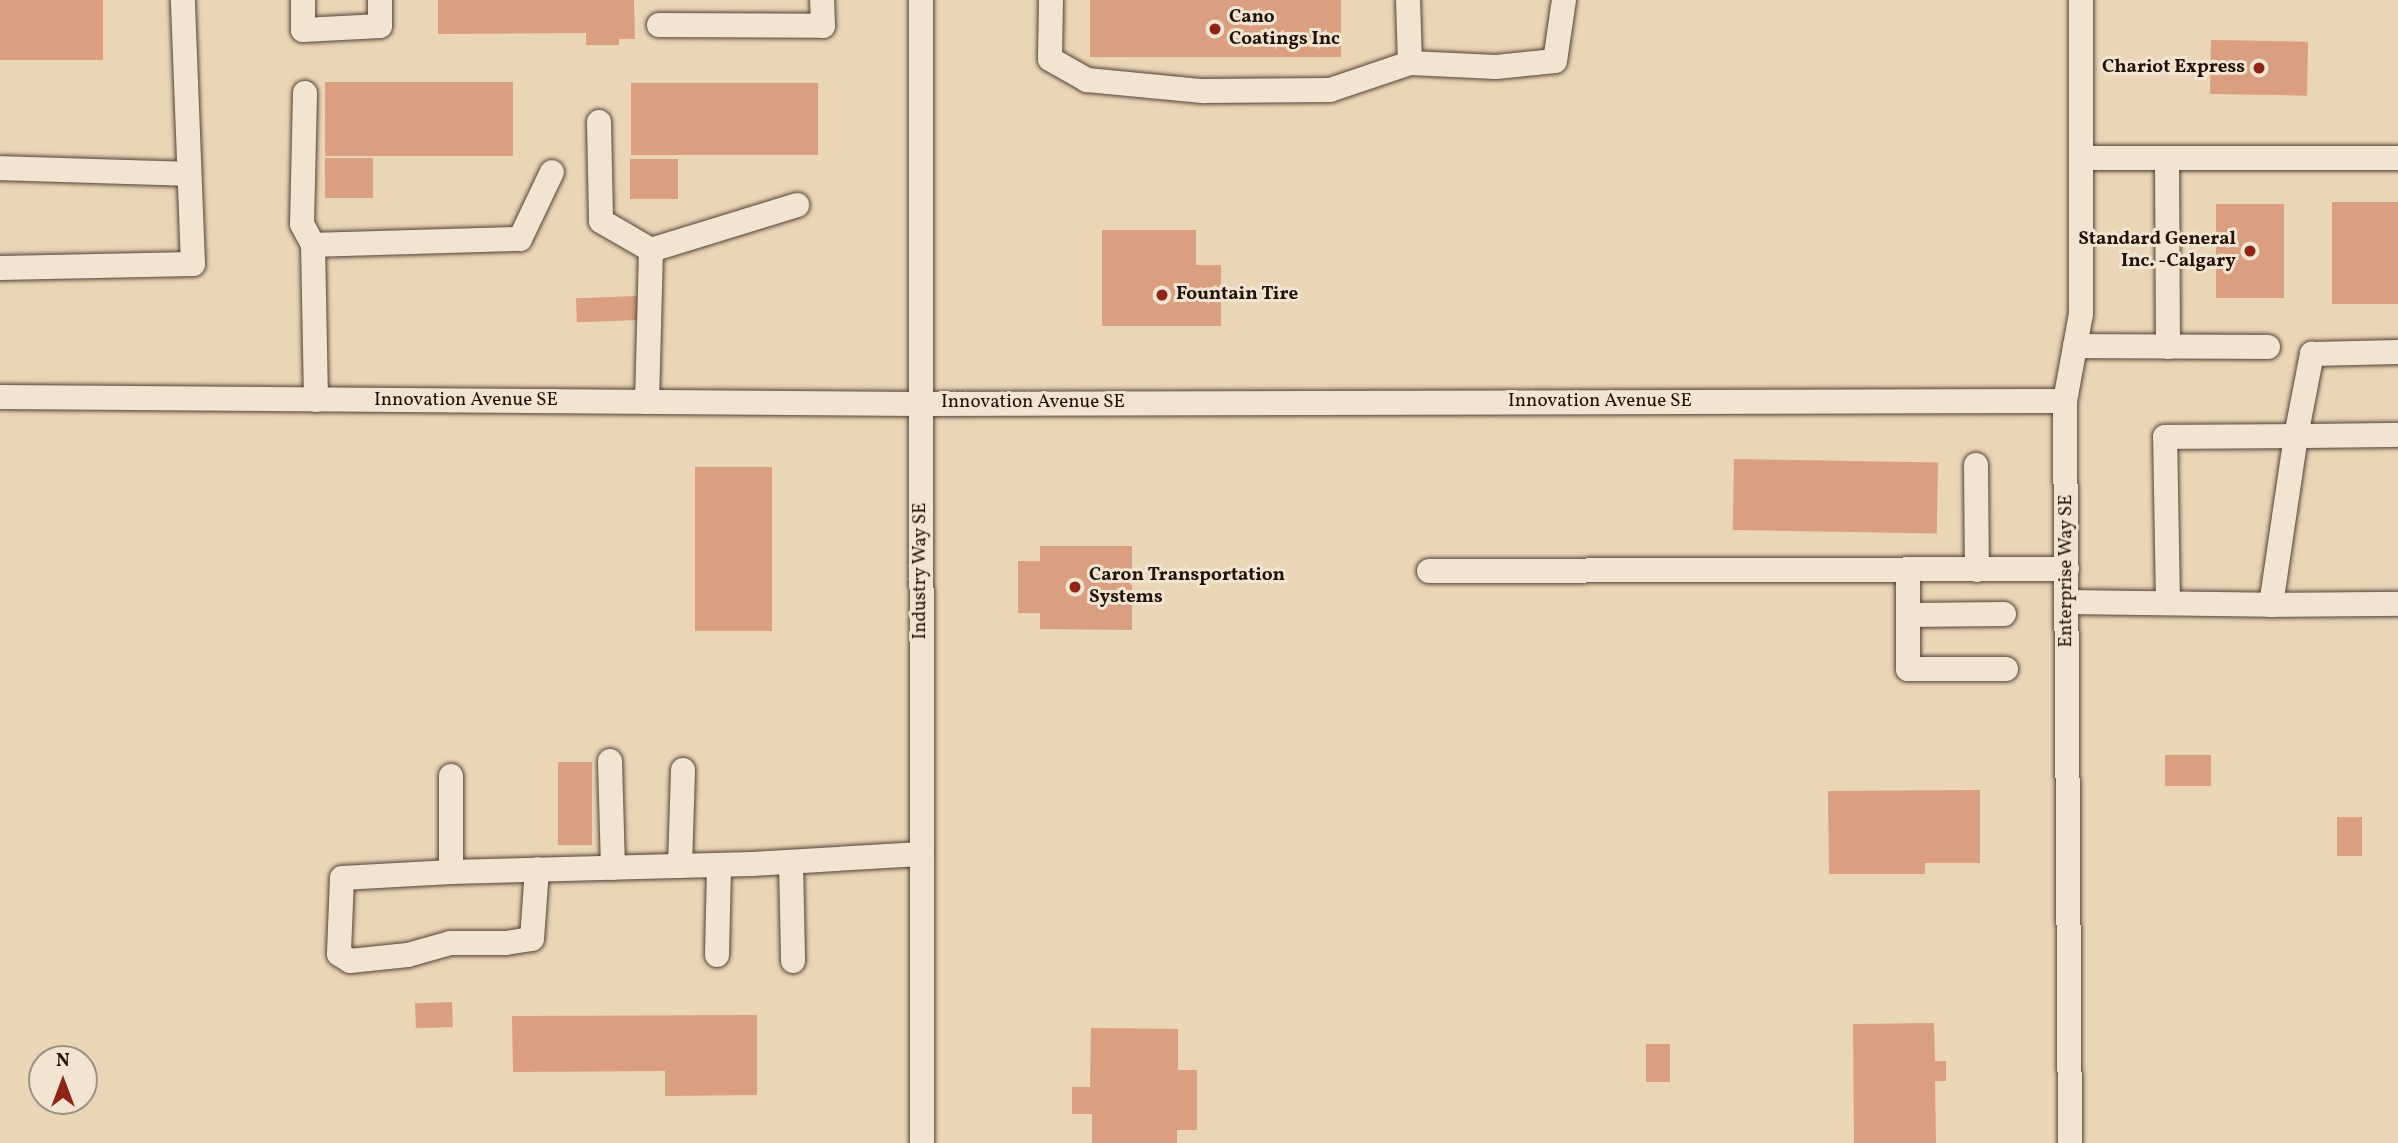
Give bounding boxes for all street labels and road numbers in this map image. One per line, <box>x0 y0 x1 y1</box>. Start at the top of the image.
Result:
street label: Innovation Avenue SE <box>374 390 558 412</box>
street label: Innovation Avenue SE <box>1508 391 1692 413</box>
street label: Innovation Avenue SE <box>941 392 1125 414</box>
street label: Enterprise Way SE <box>2056 494 2078 648</box>
street label: Industry Way SE <box>910 502 932 640</box>

